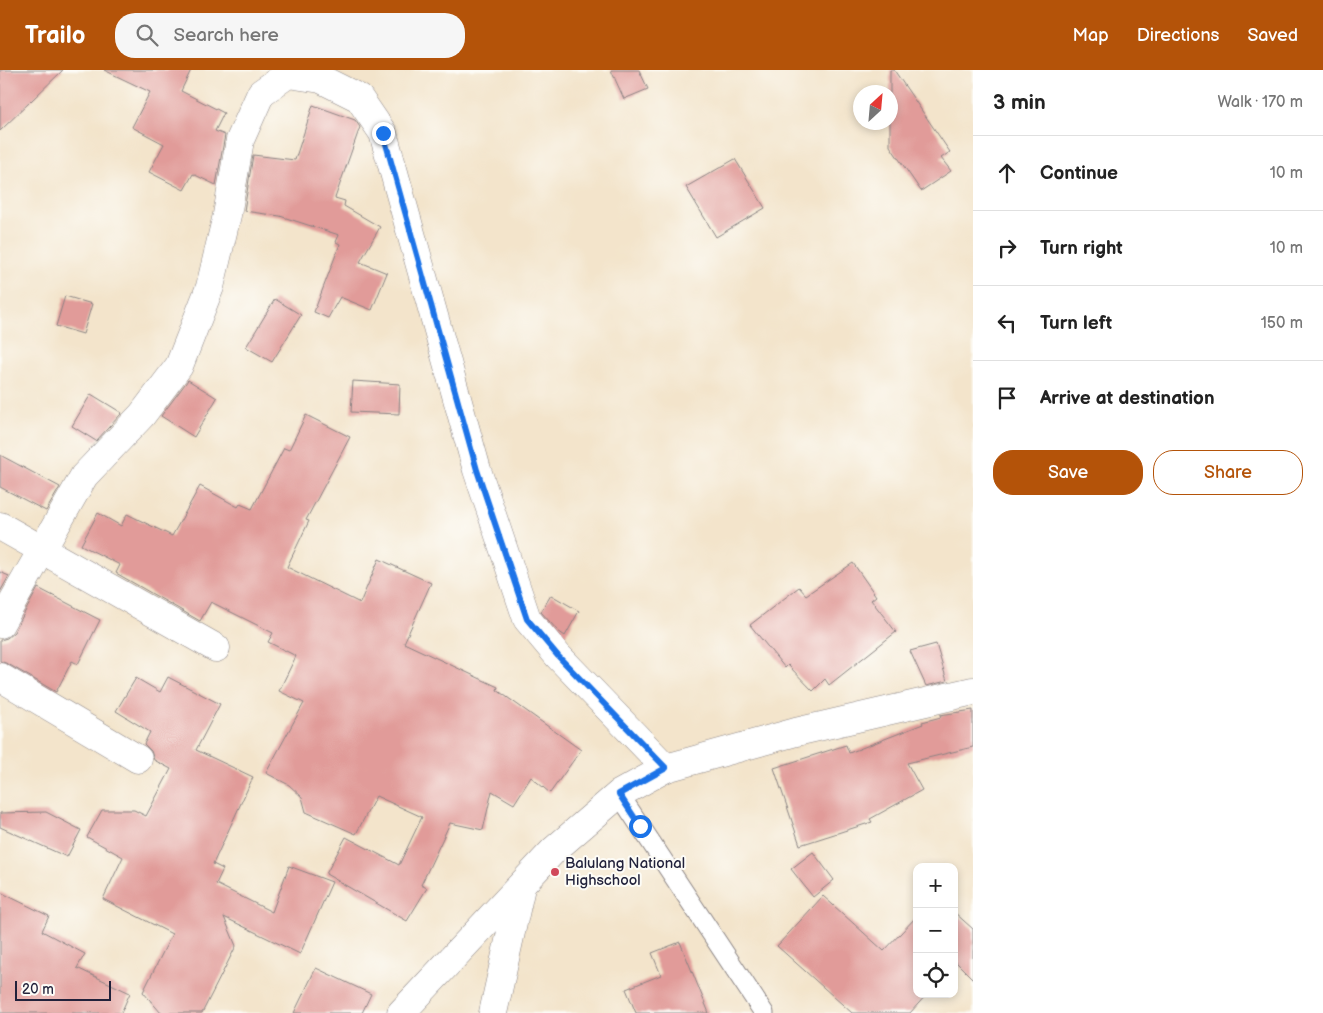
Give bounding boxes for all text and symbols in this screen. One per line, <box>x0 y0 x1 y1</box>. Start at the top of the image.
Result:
search box <box>115 13 465 58</box>
text: Trailo <box>25 21 85 50</box>
icon: search <box>133 21 161 49</box>
text: Search here <box>173 24 279 47</box>
text: Map <box>1073 25 1109 46</box>
text: Directions <box>1137 25 1219 46</box>
text: Saved <box>1247 25 1298 46</box>
north arrow <box>853 85 898 130</box>
text: 3 min <box>993 90 1046 115</box>
text: Walk · 170 m <box>1217 93 1303 112</box>
route end <box>372 122 395 145</box>
icon: ahead <box>993 159 1021 187</box>
text: Continue <box>1040 162 1118 185</box>
text: 10 m <box>1270 164 1303 183</box>
icon: right <box>993 234 1021 262</box>
text: Turn right <box>1040 237 1123 260</box>
text: 10 m <box>1270 239 1303 258</box>
icon: left <box>993 309 1021 337</box>
text: Turn left <box>1040 312 1112 335</box>
text: 150 m <box>1261 314 1303 333</box>
icon: arrive <box>993 384 1021 412</box>
text: Arrive at destination <box>1040 387 1215 410</box>
button: Save <box>993 450 1143 495</box>
button: Share <box>1153 450 1303 495</box>
route start <box>629 815 652 838</box>
place label: Balulang National Highschool <box>565 854 685 890</box>
map controls <box>913 863 958 998</box>
button: + <box>913 863 958 908</box>
marker: Balulang National Highschool <box>549 866 561 878</box>
button: − <box>913 908 958 953</box>
button: locate <box>913 953 958 998</box>
scale bar <box>15 978 111 1001</box>
text: 20 m <box>22 981 54 998</box>

